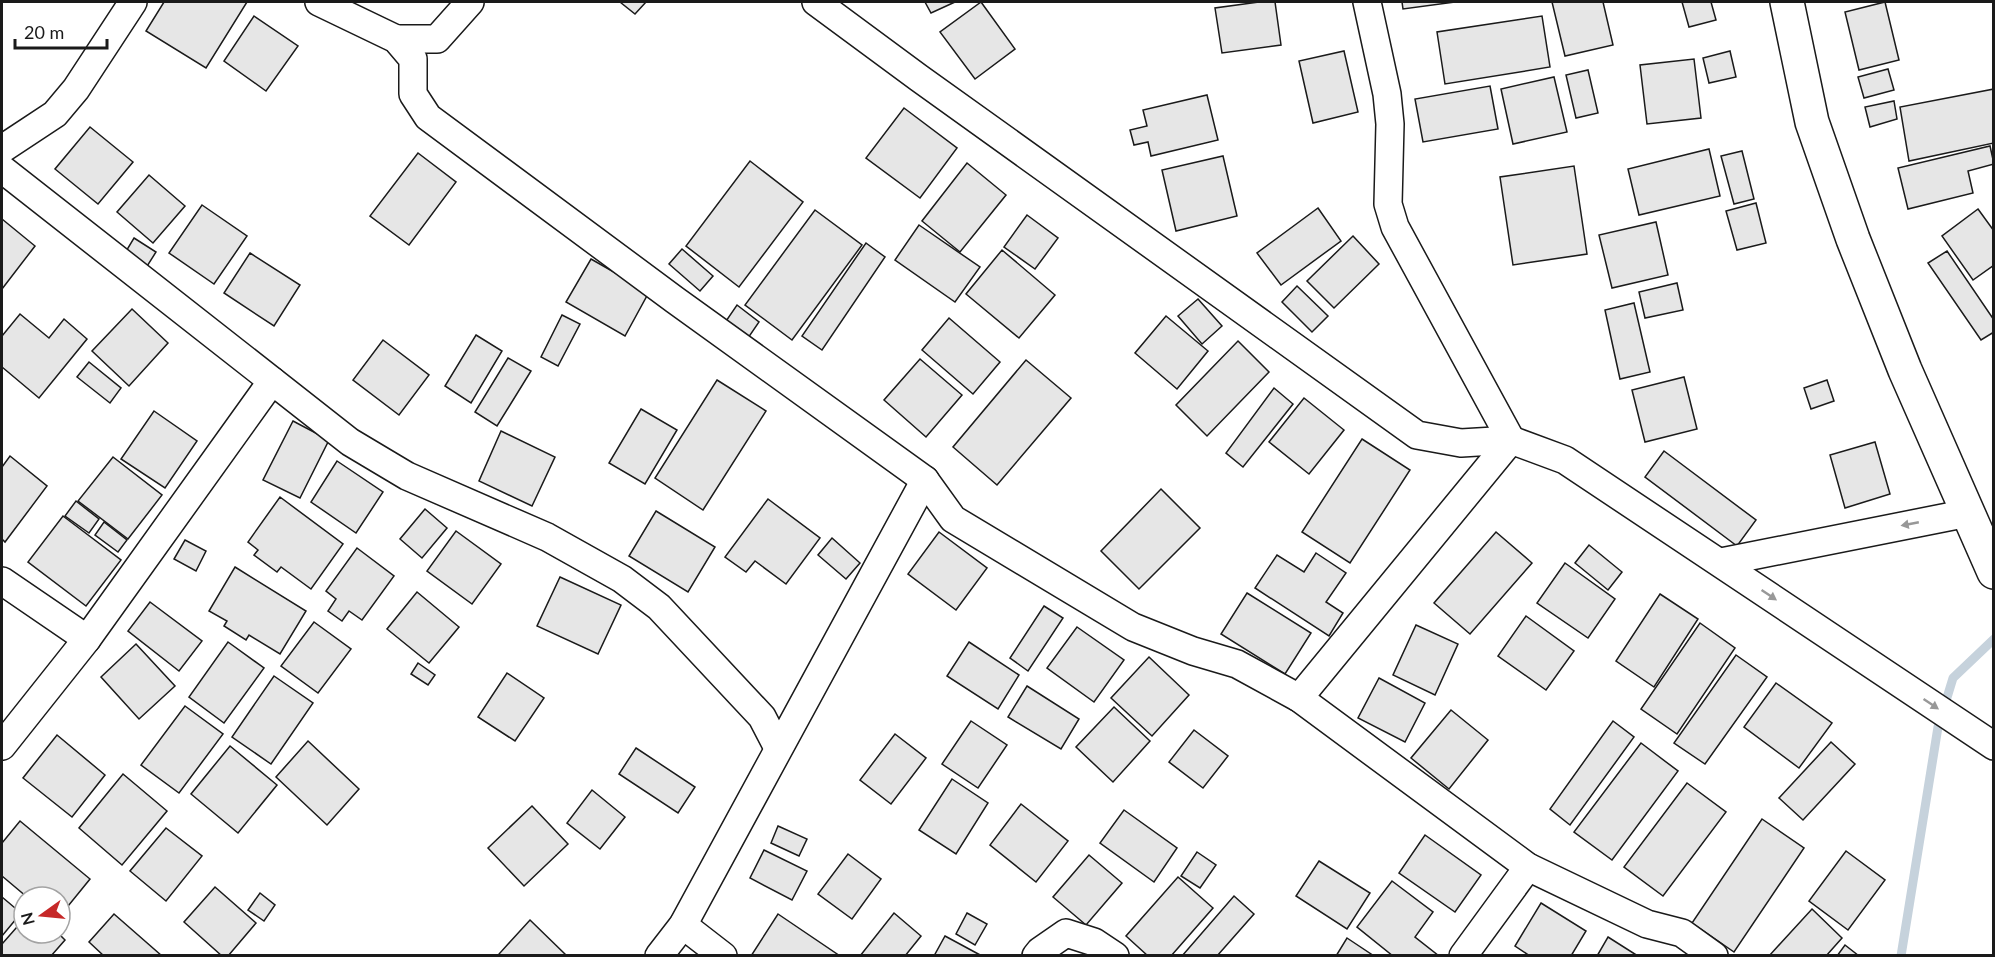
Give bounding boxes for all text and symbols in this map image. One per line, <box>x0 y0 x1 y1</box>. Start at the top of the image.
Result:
scale bar <box>15 12 106 50</box>
text: 20 m <box>24 21 64 43</box>
one-way arrow <box>1901 520 1920 529</box>
one-way arrow <box>1761 589 1777 600</box>
one-way arrow <box>1922 699 1939 710</box>
north arrow <box>12 885 72 945</box>
text: N <box>16 911 38 927</box>

